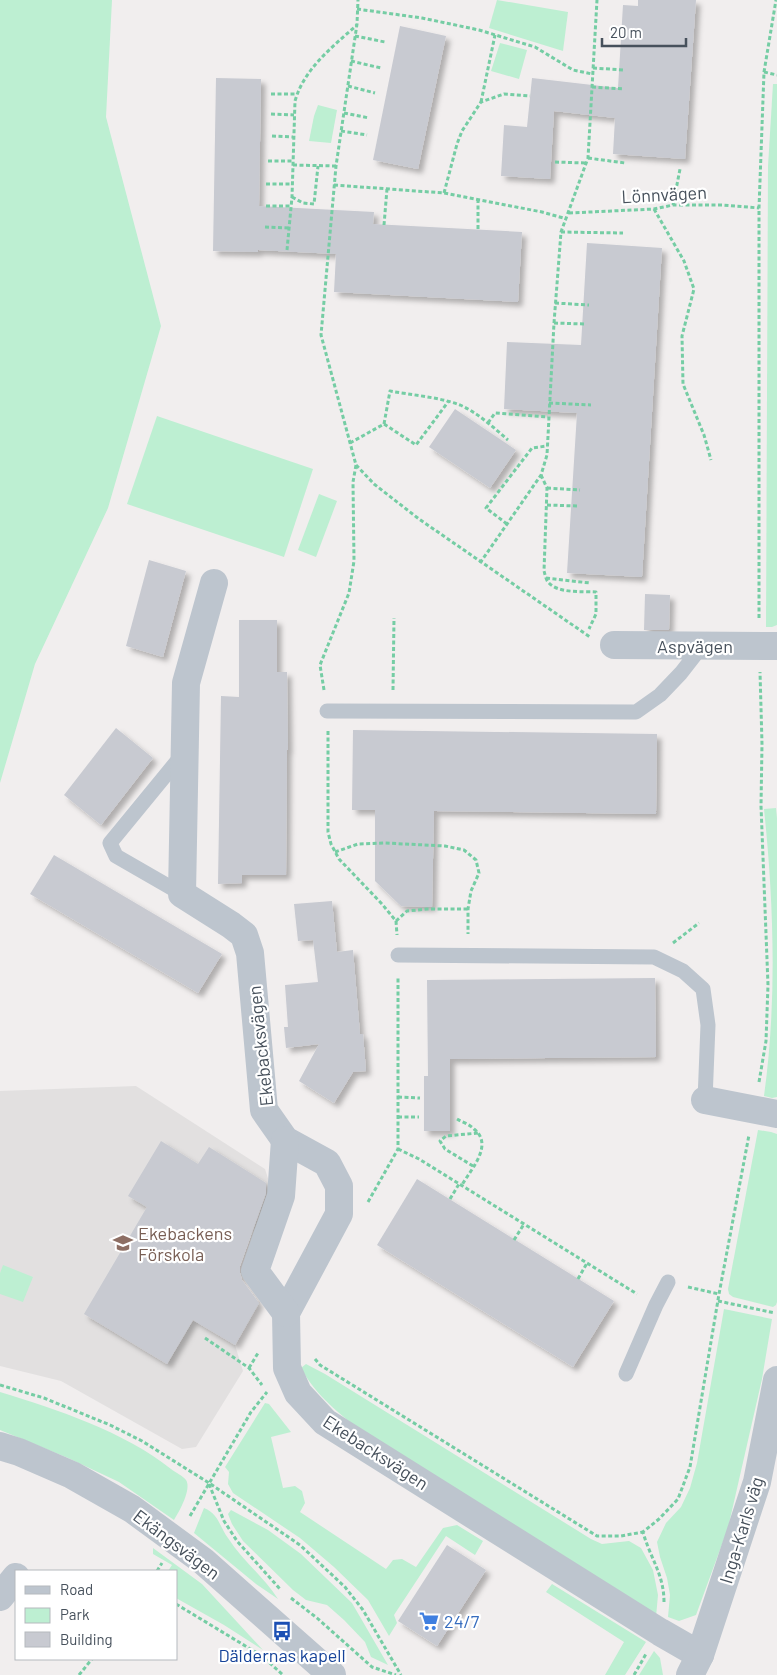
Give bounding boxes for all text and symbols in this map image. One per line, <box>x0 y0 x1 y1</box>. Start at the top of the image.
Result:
scale bar <box>602 15 686 47</box>
text: 20 m <box>610 23 642 41</box>
street label: Lönnvägen <box>621 181 707 207</box>
street label: Aspvägen <box>657 635 733 657</box>
street label: Ekebacksvägen <box>243 985 277 1107</box>
place label: Ekebackens Förskola <box>138 1222 232 1265</box>
school or university icon: Ekebackens Förskola <box>112 1232 134 1254</box>
street label: Ekebacksvägen <box>319 1410 433 1494</box>
street label: Inga-Karls väg <box>714 1474 768 1586</box>
street label: Ekängsvägen <box>129 1504 225 1584</box>
legend <box>15 1570 178 1660</box>
text: Road <box>60 1580 93 1598</box>
text: Park <box>60 1605 90 1623</box>
supermarket icon: 24/7 <box>418 1610 440 1632</box>
place label: 24/7 <box>444 1610 480 1632</box>
bus stop icon: Däldernas kapell <box>271 1620 293 1642</box>
text: Building <box>60 1630 113 1648</box>
place label: Däldernas kapell <box>218 1644 346 1666</box>

